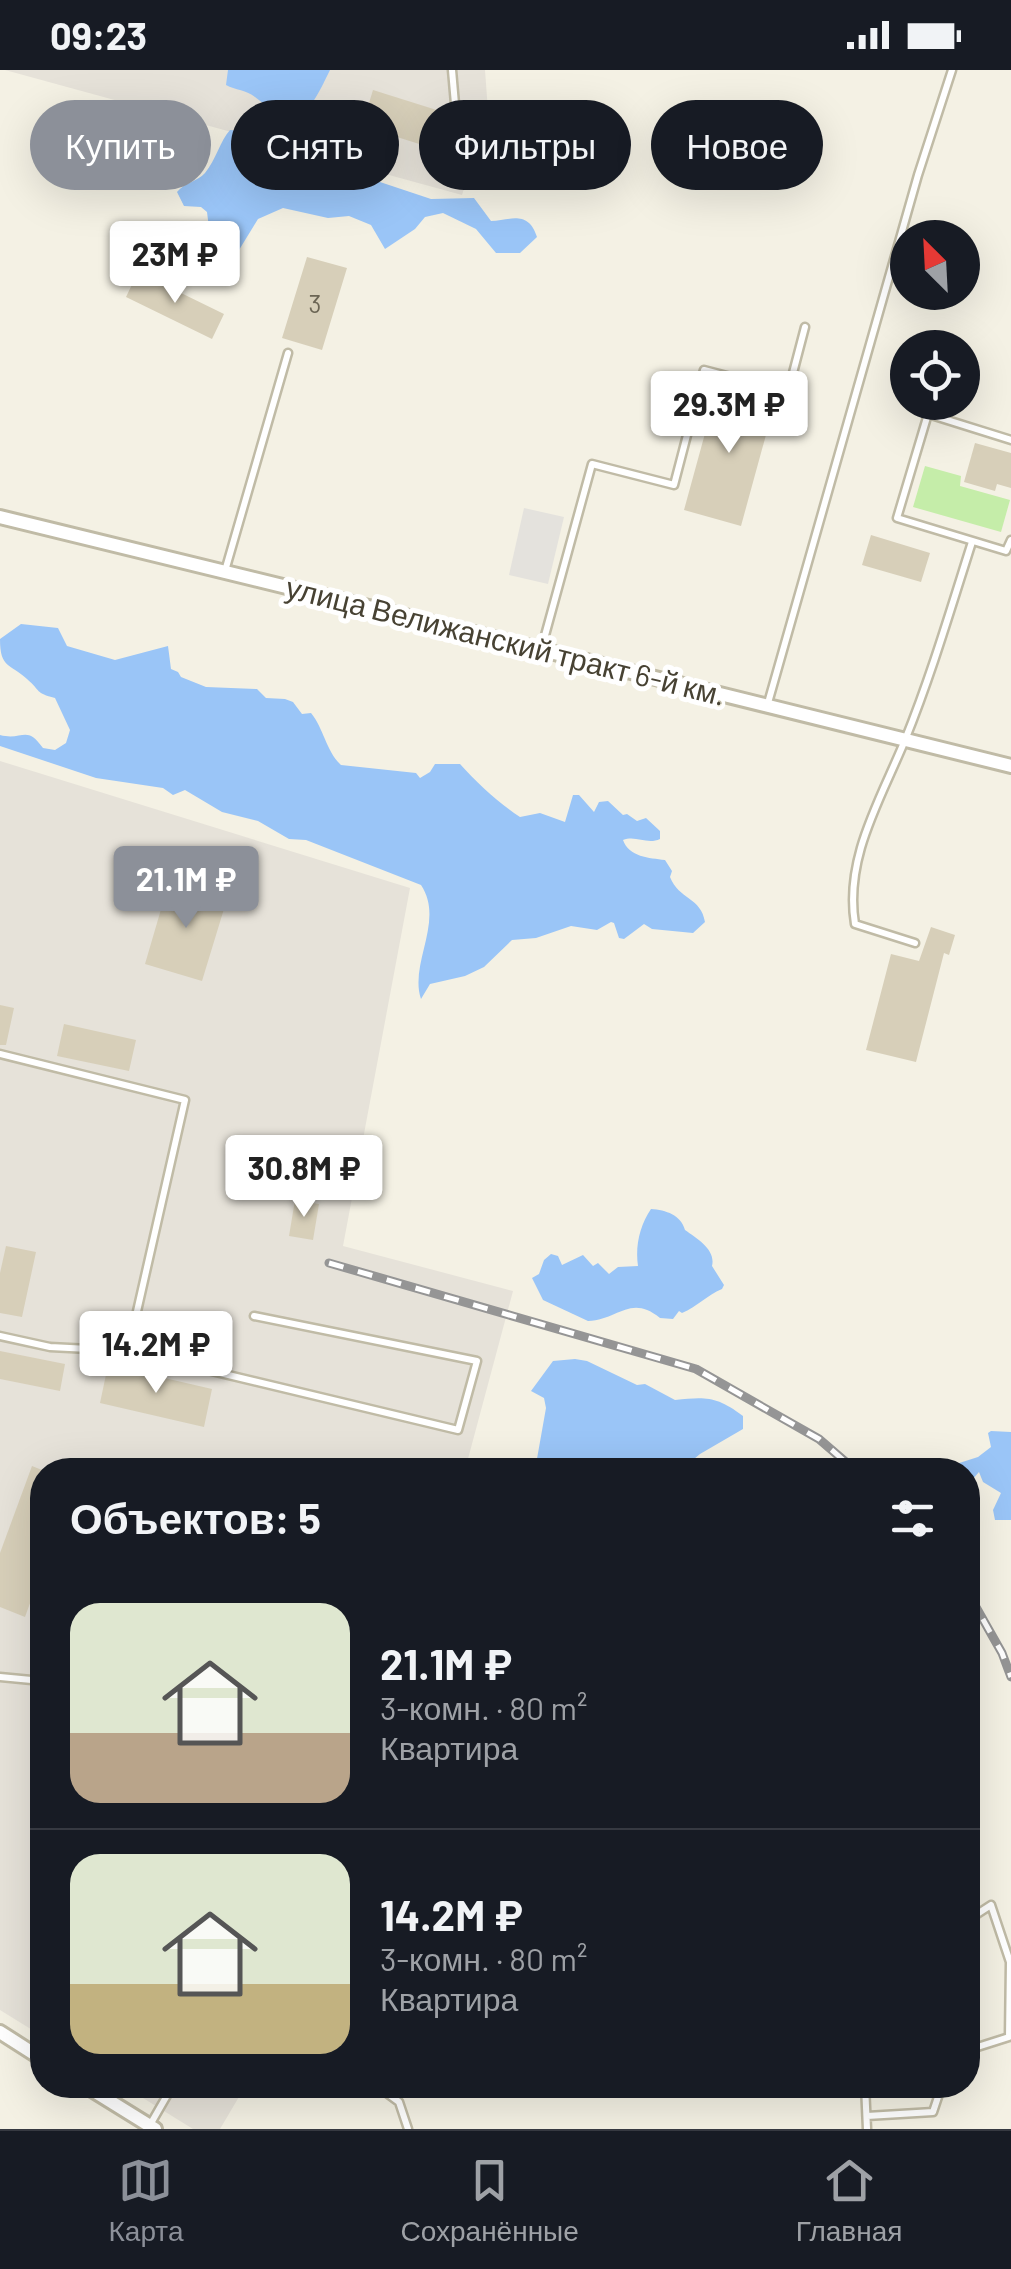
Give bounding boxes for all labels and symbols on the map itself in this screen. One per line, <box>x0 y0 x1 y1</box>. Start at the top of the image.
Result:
north arrow <box>890 220 980 310</box>
pin: 23M ₽ <box>105 221 245 306</box>
house number: 3 <box>309 288 321 318</box>
pin: 29.3M ₽ <box>637 371 821 456</box>
street label: улица Велижанский тракт 6-й км. <box>282 568 730 712</box>
pin: 21.1M ₽ <box>94 846 278 931</box>
pin: 30.8M ₽ <box>212 1135 396 1220</box>
pin: 14.2M ₽ <box>64 1311 248 1396</box>

